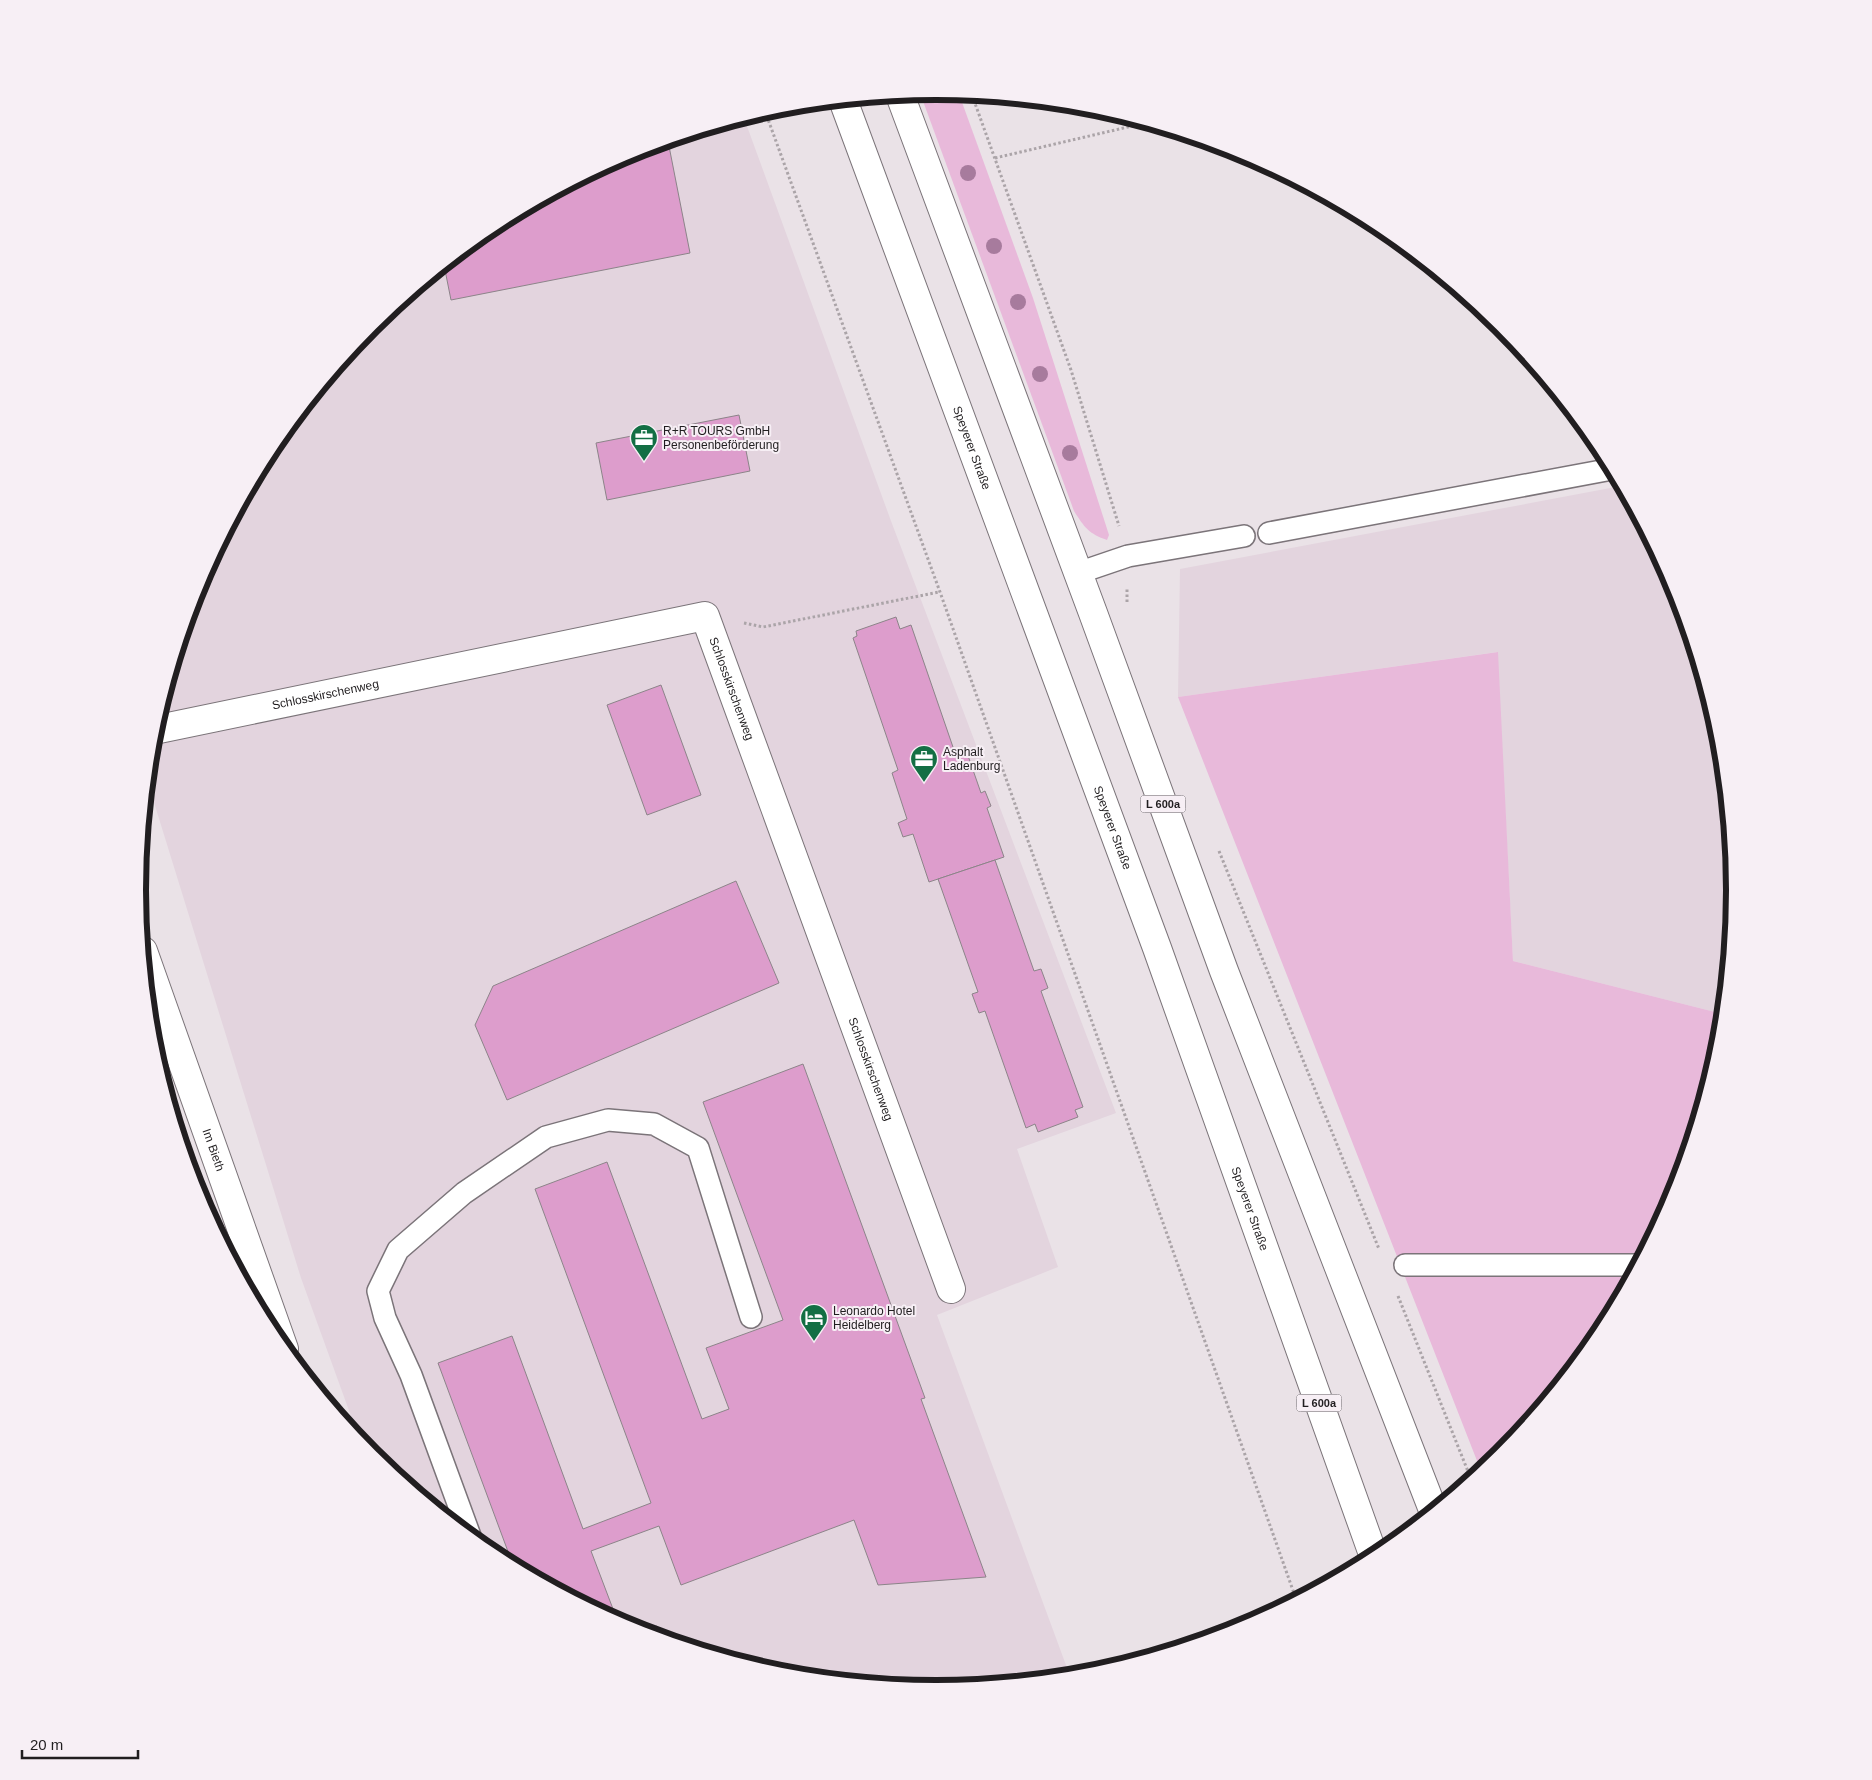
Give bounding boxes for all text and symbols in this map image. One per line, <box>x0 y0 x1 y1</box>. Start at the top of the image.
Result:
street label: Speyerer Straße <box>950 404 994 492</box>
office icon: R+R TOURS GmbH Personenbeförderung <box>629 423 659 462</box>
place label: R+R TOURS GmbH Personenbeförderung <box>663 424 779 452</box>
street label: Schlosskirschenweg <box>706 635 757 742</box>
street label: Schlosskirschenweg <box>271 677 380 712</box>
office icon: Asphalt Ladenburg <box>909 744 939 783</box>
place label: Asphalt Ladenburg <box>943 745 1000 773</box>
street label: Speyerer Straße <box>1091 784 1134 872</box>
road number: L 600a <box>1140 796 1186 812</box>
street label: Schlosskirschenweg <box>845 1015 896 1123</box>
street label: Im Bieth <box>199 1127 227 1173</box>
street label: Speyerer Straße <box>1228 1165 1271 1253</box>
hotel icon: Leonardo Hotel Heidelberg <box>799 1303 829 1342</box>
place label: Leonardo Hotel Heidelberg <box>833 1304 915 1332</box>
road number: L 600a <box>1296 1395 1342 1412</box>
scale bar <box>22 1728 139 1760</box>
text: 20 m <box>30 1736 63 1753</box>

